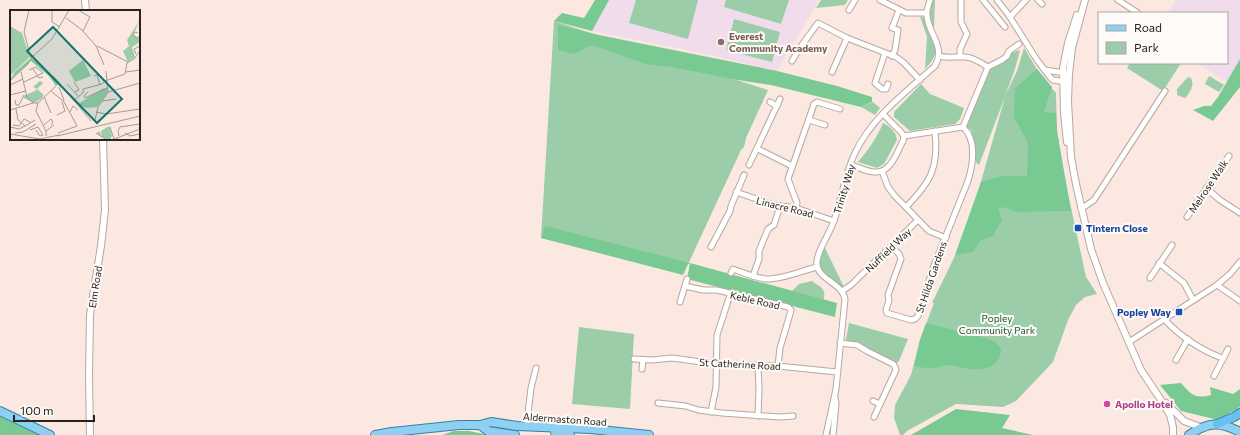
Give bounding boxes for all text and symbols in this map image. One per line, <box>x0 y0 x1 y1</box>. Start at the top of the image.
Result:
inset map <box>10 10 140 140</box>
legend <box>1098 12 1228 64</box>
text: Road <box>1134 20 1162 34</box>
place label: Everest Community Academy <box>729 30 828 54</box>
marker: Everest Community Academy <box>716 37 726 47</box>
text: Park <box>1134 40 1160 54</box>
street label: Melrose Walk <box>1186 157 1231 215</box>
street label: Trinity Way <box>831 163 857 215</box>
street label: Linacre Road <box>755 194 815 220</box>
place label: Tintern Close <box>1086 222 1148 234</box>
marker: Tintern Close <box>1073 223 1083 233</box>
street label: Nuffield Way <box>863 225 913 275</box>
street label: St Hilda Gardens <box>913 239 949 314</box>
street label: Elm Road <box>86 265 104 309</box>
street label: Keble Road <box>729 288 781 312</box>
place label: Popley Way <box>1117 306 1172 318</box>
marker: Popley Way <box>1174 307 1184 317</box>
park label: Popley Community Park <box>959 312 1036 336</box>
street label: St Catherine Road <box>699 356 781 372</box>
scale bar <box>14 397 94 423</box>
place label: Apollo Hotel <box>1115 398 1173 410</box>
marker: Apollo Hotel <box>1102 399 1112 409</box>
text: 100 m <box>20 403 54 417</box>
street label: Aldermaston Road <box>523 410 608 428</box>

